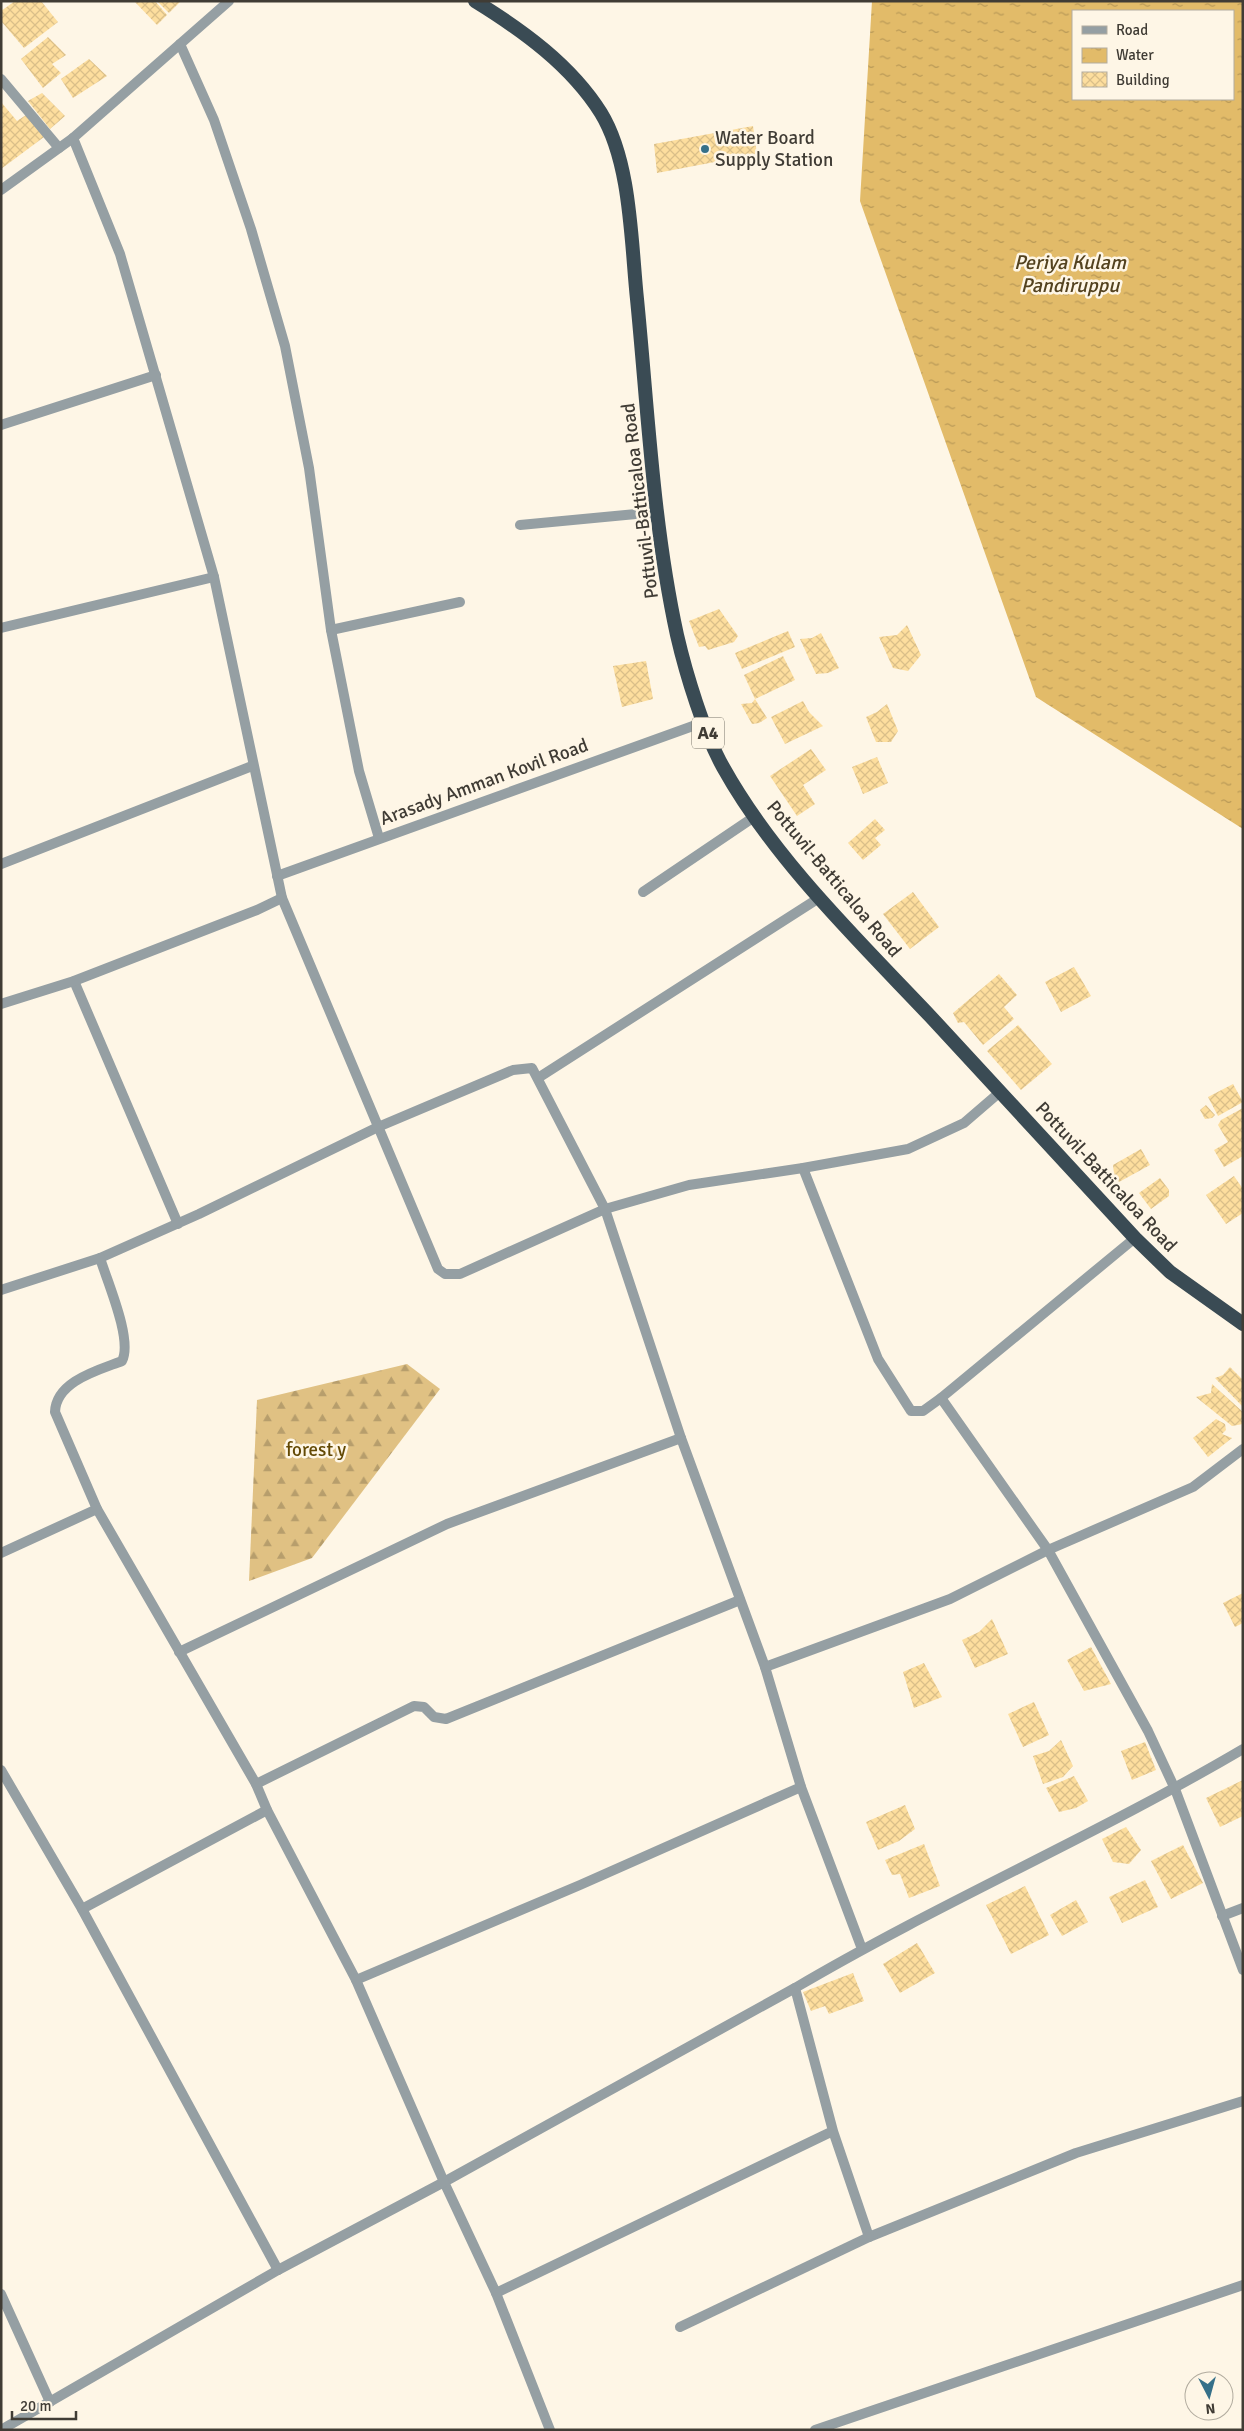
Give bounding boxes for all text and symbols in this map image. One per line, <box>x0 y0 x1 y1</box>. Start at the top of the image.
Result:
legend <box>1072 10 1234 100</box>
text: Road <box>1116 21 1148 39</box>
text: Water <box>1116 46 1154 64</box>
text: Building <box>1116 71 1170 89</box>
place label: Water Board Supply Station <box>715 126 833 172</box>
marker: Water Board Supply Station <box>699 143 711 155</box>
water label: Periya Kulam Pandiruppu <box>1014 250 1127 298</box>
street label: Pottuvil-Batticaloa Road <box>616 402 664 600</box>
road number: A4 <box>692 718 724 748</box>
street label: Arasady Amman Kovil Road <box>377 733 591 831</box>
street label: Pottuvil-Batticaloa Road <box>761 796 907 962</box>
street label: Pottuvil-Batticaloa Road <box>1030 1097 1182 1257</box>
park label: forest y <box>286 1438 346 1462</box>
north arrow <box>1184 2371 1234 2421</box>
scale bar <box>12 2388 76 2420</box>
text: 20 m <box>20 2397 51 2415</box>
text: N <box>1205 2399 1216 2417</box>

